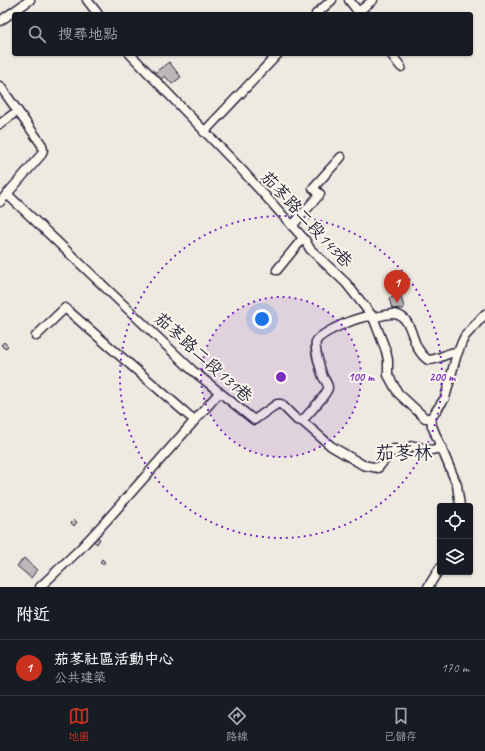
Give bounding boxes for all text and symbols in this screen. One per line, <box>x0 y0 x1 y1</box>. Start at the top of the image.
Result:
search box <box>12 12 473 56</box>
icon: search <box>26 23 48 45</box>
text: 搜尋地點 <box>58 25 118 44</box>
street label: 茄苳路二段143巷 <box>256 166 358 273</box>
pin: 1 <box>384 270 410 303</box>
street label: 茄苳路二段131巷 <box>150 308 258 408</box>
your location <box>252 309 272 329</box>
text: 100 m <box>348 369 375 385</box>
text: 200 m <box>429 369 456 385</box>
centre of rings <box>274 370 288 384</box>
district label: 茄苳林 <box>375 441 433 465</box>
map controls <box>437 503 473 575</box>
button: locate <box>437 503 473 539</box>
button: layers <box>437 539 473 575</box>
text: 附近 <box>16 604 50 625</box>
text: 茄苳社區活動中心 <box>54 650 174 669</box>
text: 1 <box>26 660 32 676</box>
text: 170 m <box>441 660 469 676</box>
text: 公共建築 <box>54 670 106 686</box>
tab: 地圖 <box>68 705 90 743</box>
tab: 路線 <box>226 705 248 743</box>
tab: 已儲存 <box>384 705 417 743</box>

